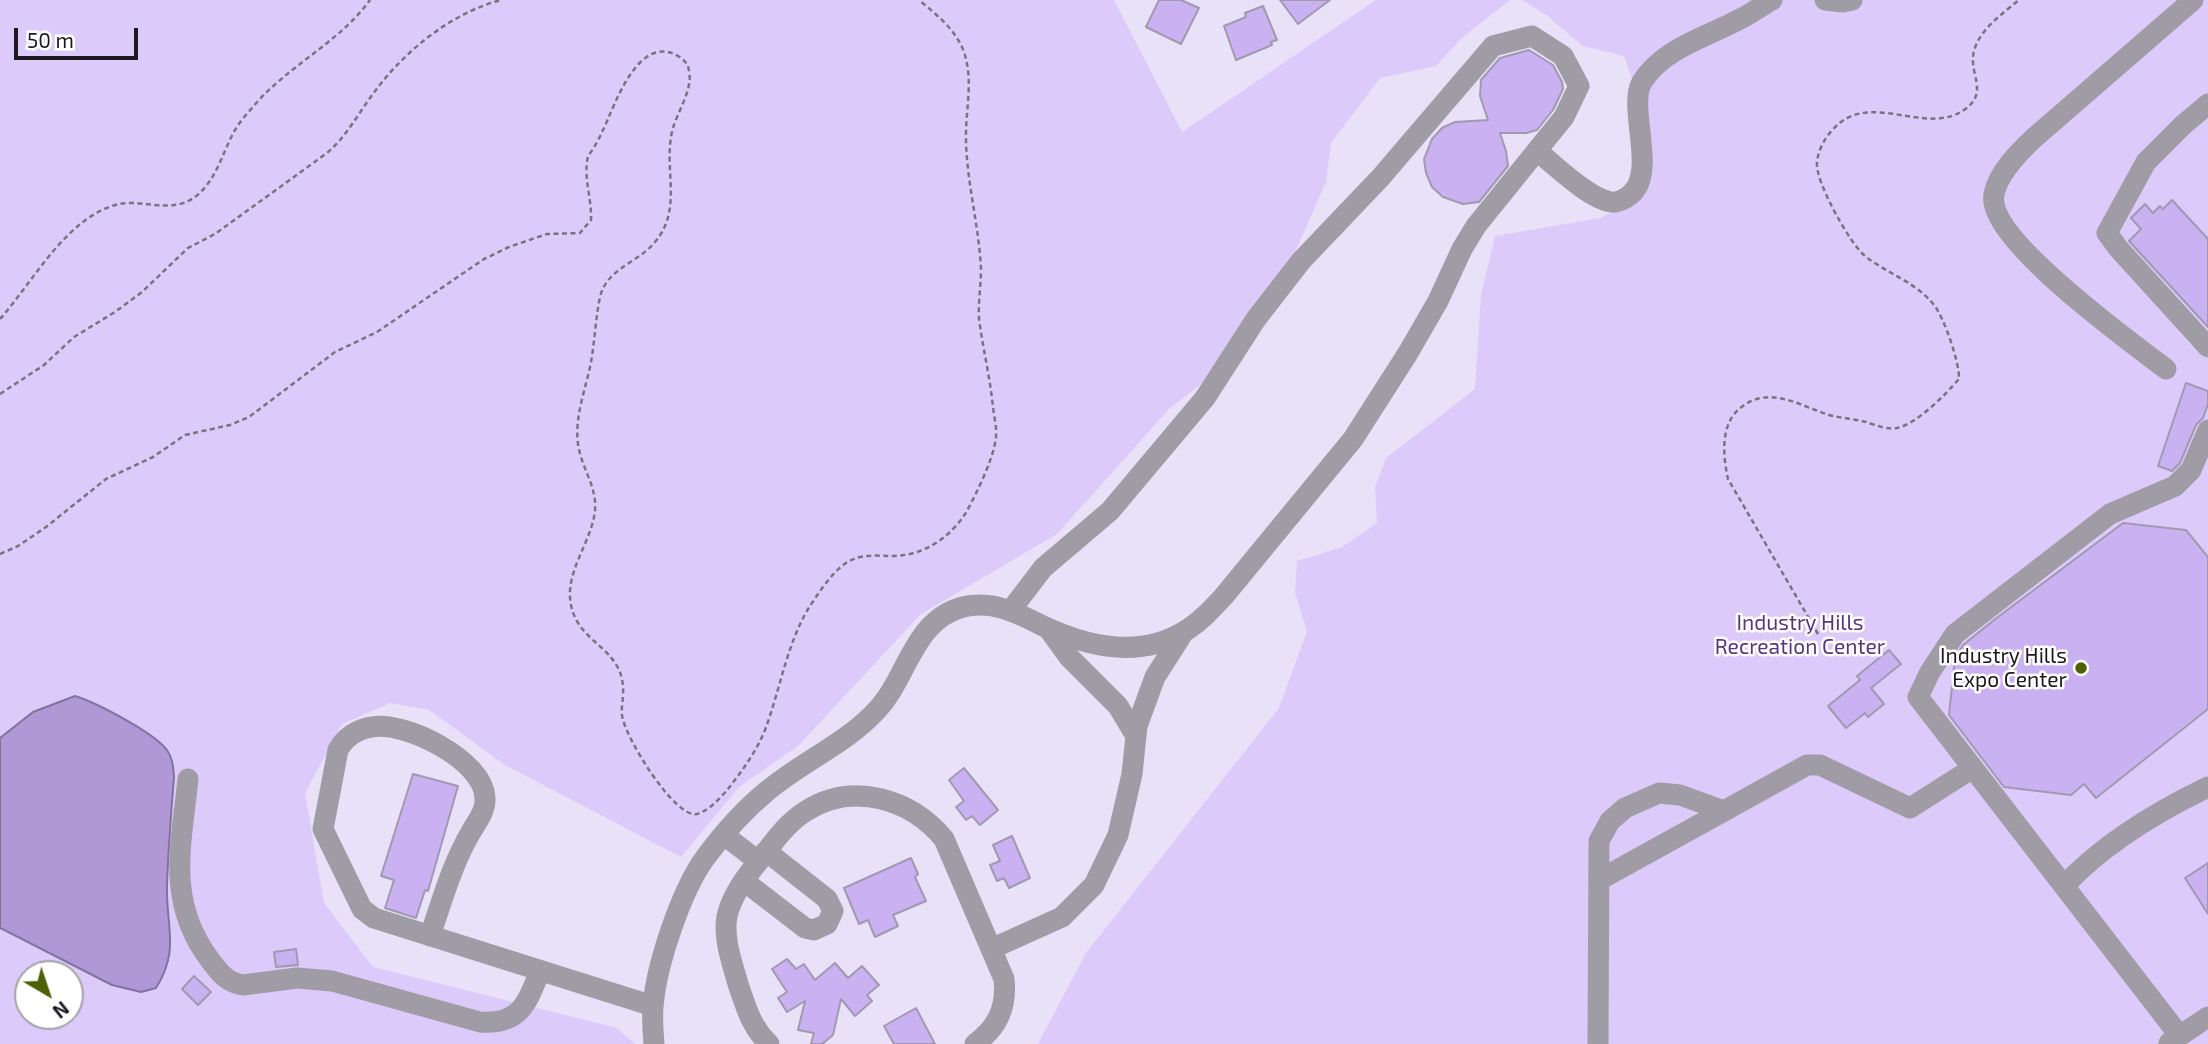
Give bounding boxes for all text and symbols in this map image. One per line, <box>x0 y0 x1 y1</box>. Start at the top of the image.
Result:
scale bar <box>18 14 142 58</box>
text: 50 m <box>27 27 74 52</box>
park label: Industry Hills Recreation Center <box>1715 610 1885 660</box>
place label: Industry Hills Expo Center <box>1940 643 2067 693</box>
marker: Industry Hills Expo Center <box>2073 660 2089 676</box>
north arrow <box>14 960 84 1030</box>
text: N <box>49 997 74 1023</box>

